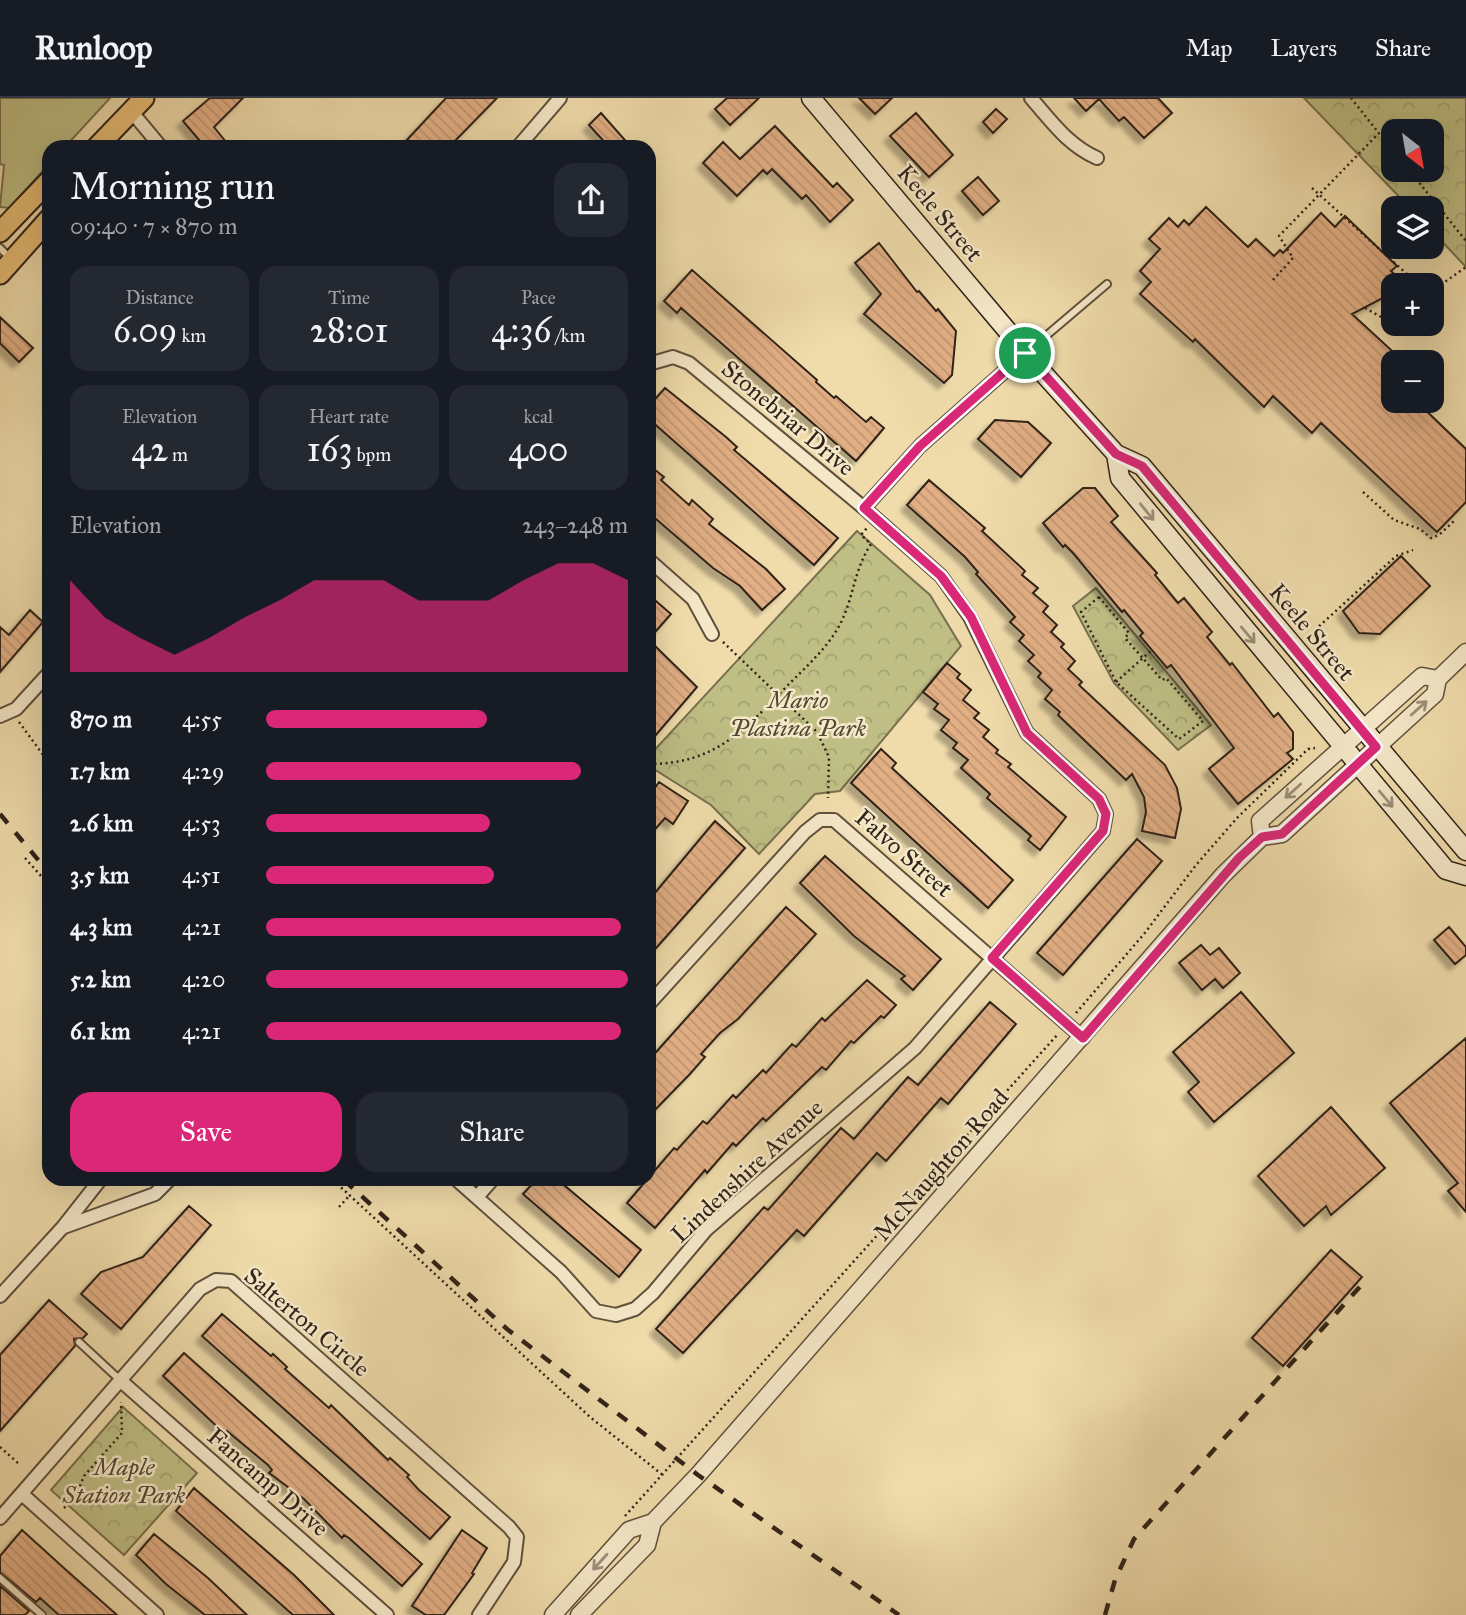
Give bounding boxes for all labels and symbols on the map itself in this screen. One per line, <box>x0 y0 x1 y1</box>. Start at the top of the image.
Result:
north arrow <box>1381 119 1444 182</box>
street label: Keele Street <box>891 158 990 268</box>
pin <box>995 323 1055 383</box>
street label: Stonebriar Drive <box>715 354 861 482</box>
one-way arrow <box>1139 502 1154 520</box>
street label: Keele Street <box>1263 577 1362 687</box>
one-way arrow <box>1240 626 1256 644</box>
park label: Mario Plastina Park <box>730 685 867 743</box>
one-way arrow <box>1410 700 1428 716</box>
one-way arrow <box>1284 783 1302 799</box>
one-way arrow <box>1378 790 1394 808</box>
street label: Falvo Street <box>849 802 959 904</box>
street label: McNaughton Road <box>867 1083 1015 1247</box>
street label: Lindenshire Avenue <box>665 1093 829 1249</box>
street label: Salterton Circle <box>238 1261 376 1383</box>
street label: Fancamp Drive <box>201 1421 335 1543</box>
park label: Maple Station Park <box>62 1452 186 1510</box>
one-way arrow <box>592 1553 608 1571</box>

